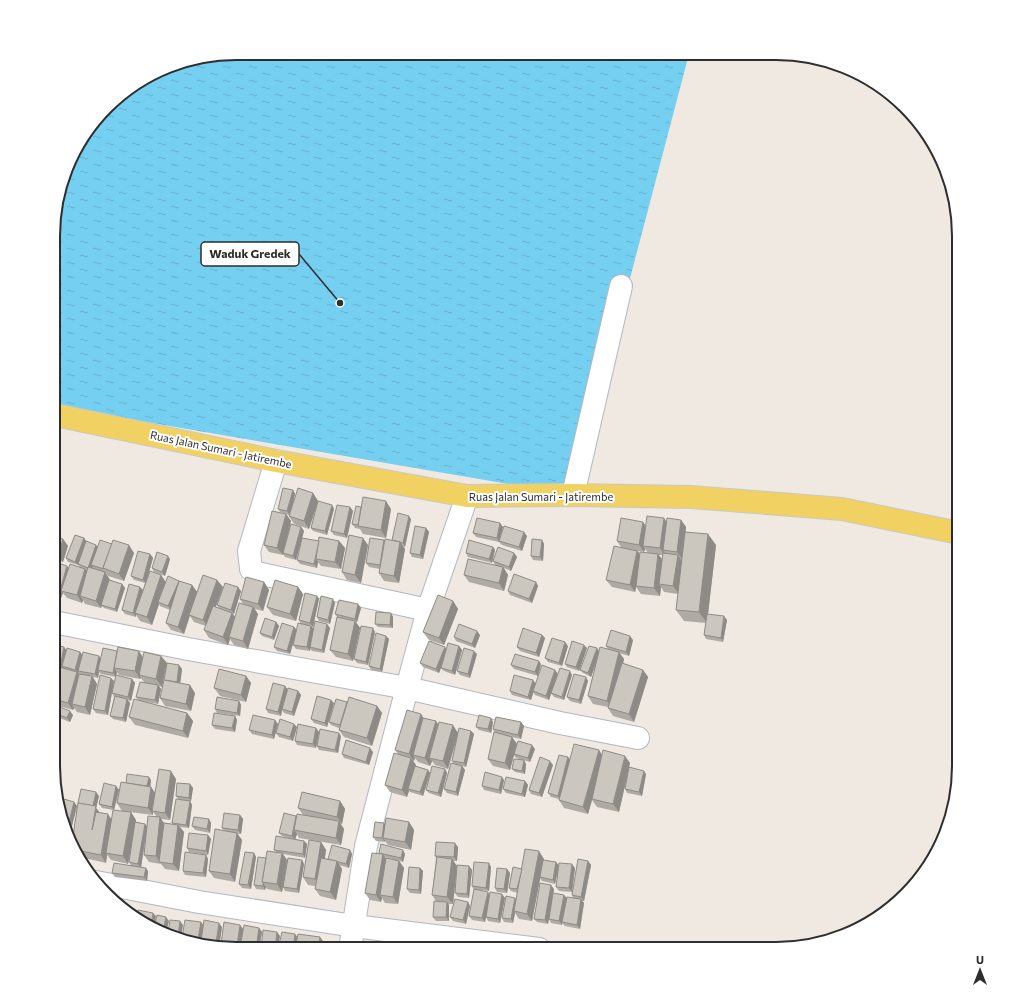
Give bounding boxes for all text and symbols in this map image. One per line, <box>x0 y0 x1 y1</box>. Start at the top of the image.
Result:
callout: Waduk Gredek <box>201 242 299 266</box>
text: Waduk Gredek <box>209 246 291 260</box>
street label: Ruas Jalan Sumari - Jatirembe <box>149 428 293 471</box>
street label: Ruas Jalan Sumari - Jatirembe <box>469 490 613 504</box>
north arrow <box>960 950 1000 990</box>
text: U <box>976 953 984 966</box>

